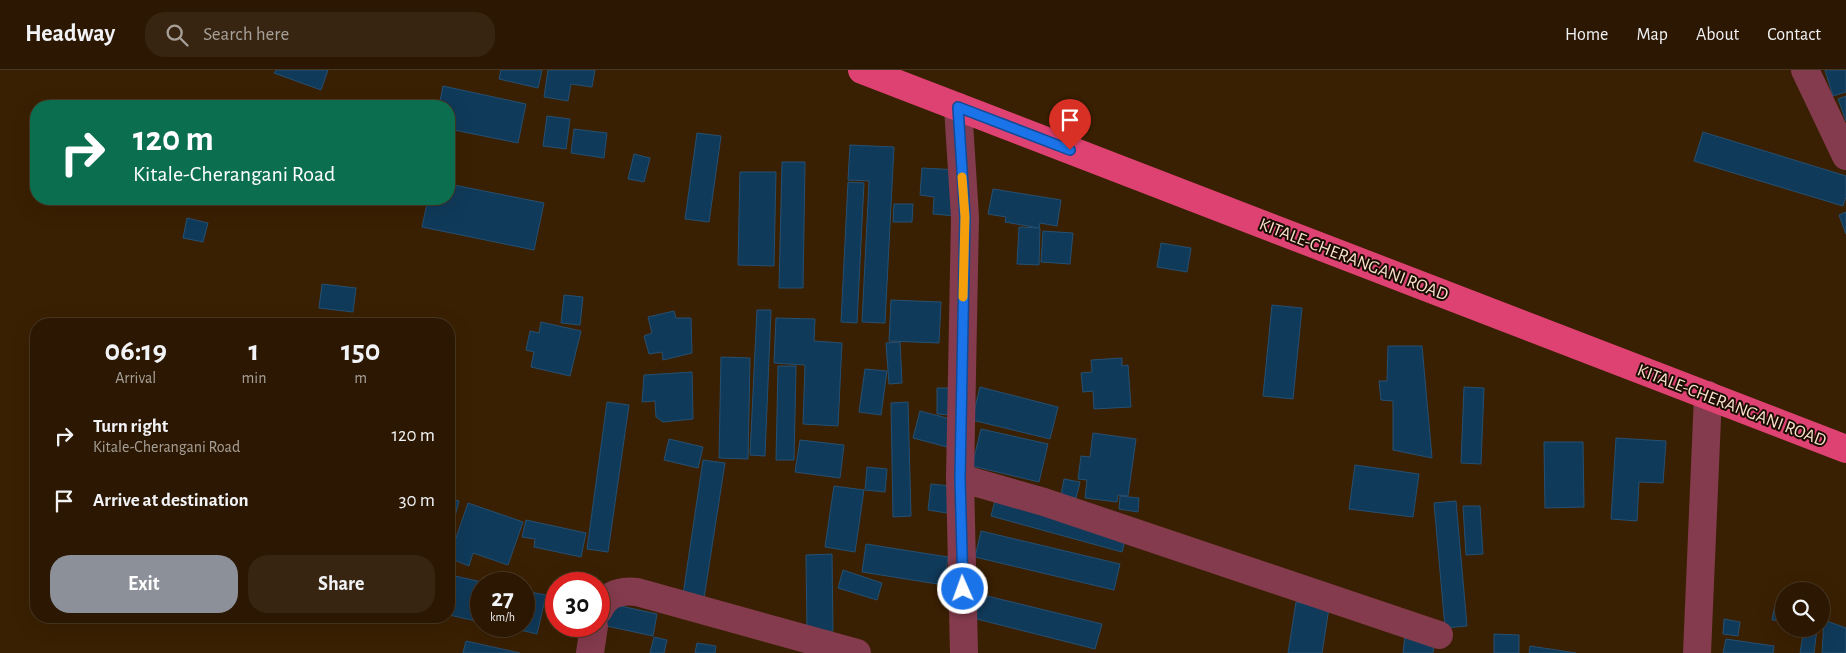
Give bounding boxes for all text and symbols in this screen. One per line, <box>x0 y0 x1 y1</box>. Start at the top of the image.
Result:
search box <box>145 12 495 57</box>
icon: search <box>163 21 191 49</box>
text: Headway <box>25 22 115 46</box>
text: Search here <box>203 25 289 44</box>
text: Home <box>1565 26 1608 44</box>
text: Map <box>1636 26 1668 44</box>
text: About <box>1696 26 1739 44</box>
text: Contact <box>1767 26 1821 44</box>
pin <box>1049 99 1091 150</box>
icon: arrive <box>1056 106 1084 134</box>
icon: right <box>50 120 115 185</box>
text: 120 m <box>133 122 214 157</box>
text: Kitale-Cherangani Road <box>133 163 336 185</box>
street label: KITALE-CHERANGANI ROAD <box>1257 216 1451 304</box>
text: 06:19 <box>105 336 167 366</box>
text: 1 <box>249 336 259 366</box>
text: 150 <box>341 336 380 366</box>
street label: KITALE-CHERANGANI ROAD <box>1635 362 1829 450</box>
text: Arrival <box>115 370 156 386</box>
text: min <box>241 370 266 386</box>
text: m <box>354 370 367 386</box>
text: Turn right <box>93 417 168 436</box>
icon: right <box>50 422 78 450</box>
text: 120 m <box>391 426 435 445</box>
text: Kitale-Cherangani Road <box>93 439 240 455</box>
icon: arrive <box>50 487 78 515</box>
text: Arrive at destination <box>93 491 249 510</box>
text: 30 m <box>399 491 435 510</box>
button: Exit <box>50 555 238 613</box>
button: Share <box>248 555 435 613</box>
position arrow <box>936 562 988 614</box>
speed limit sign: 30 <box>545 572 610 637</box>
map controls <box>1775 582 1830 637</box>
button: search <box>1775 582 1830 637</box>
text: 27 <box>491 586 514 611</box>
text: km/h <box>490 611 515 623</box>

